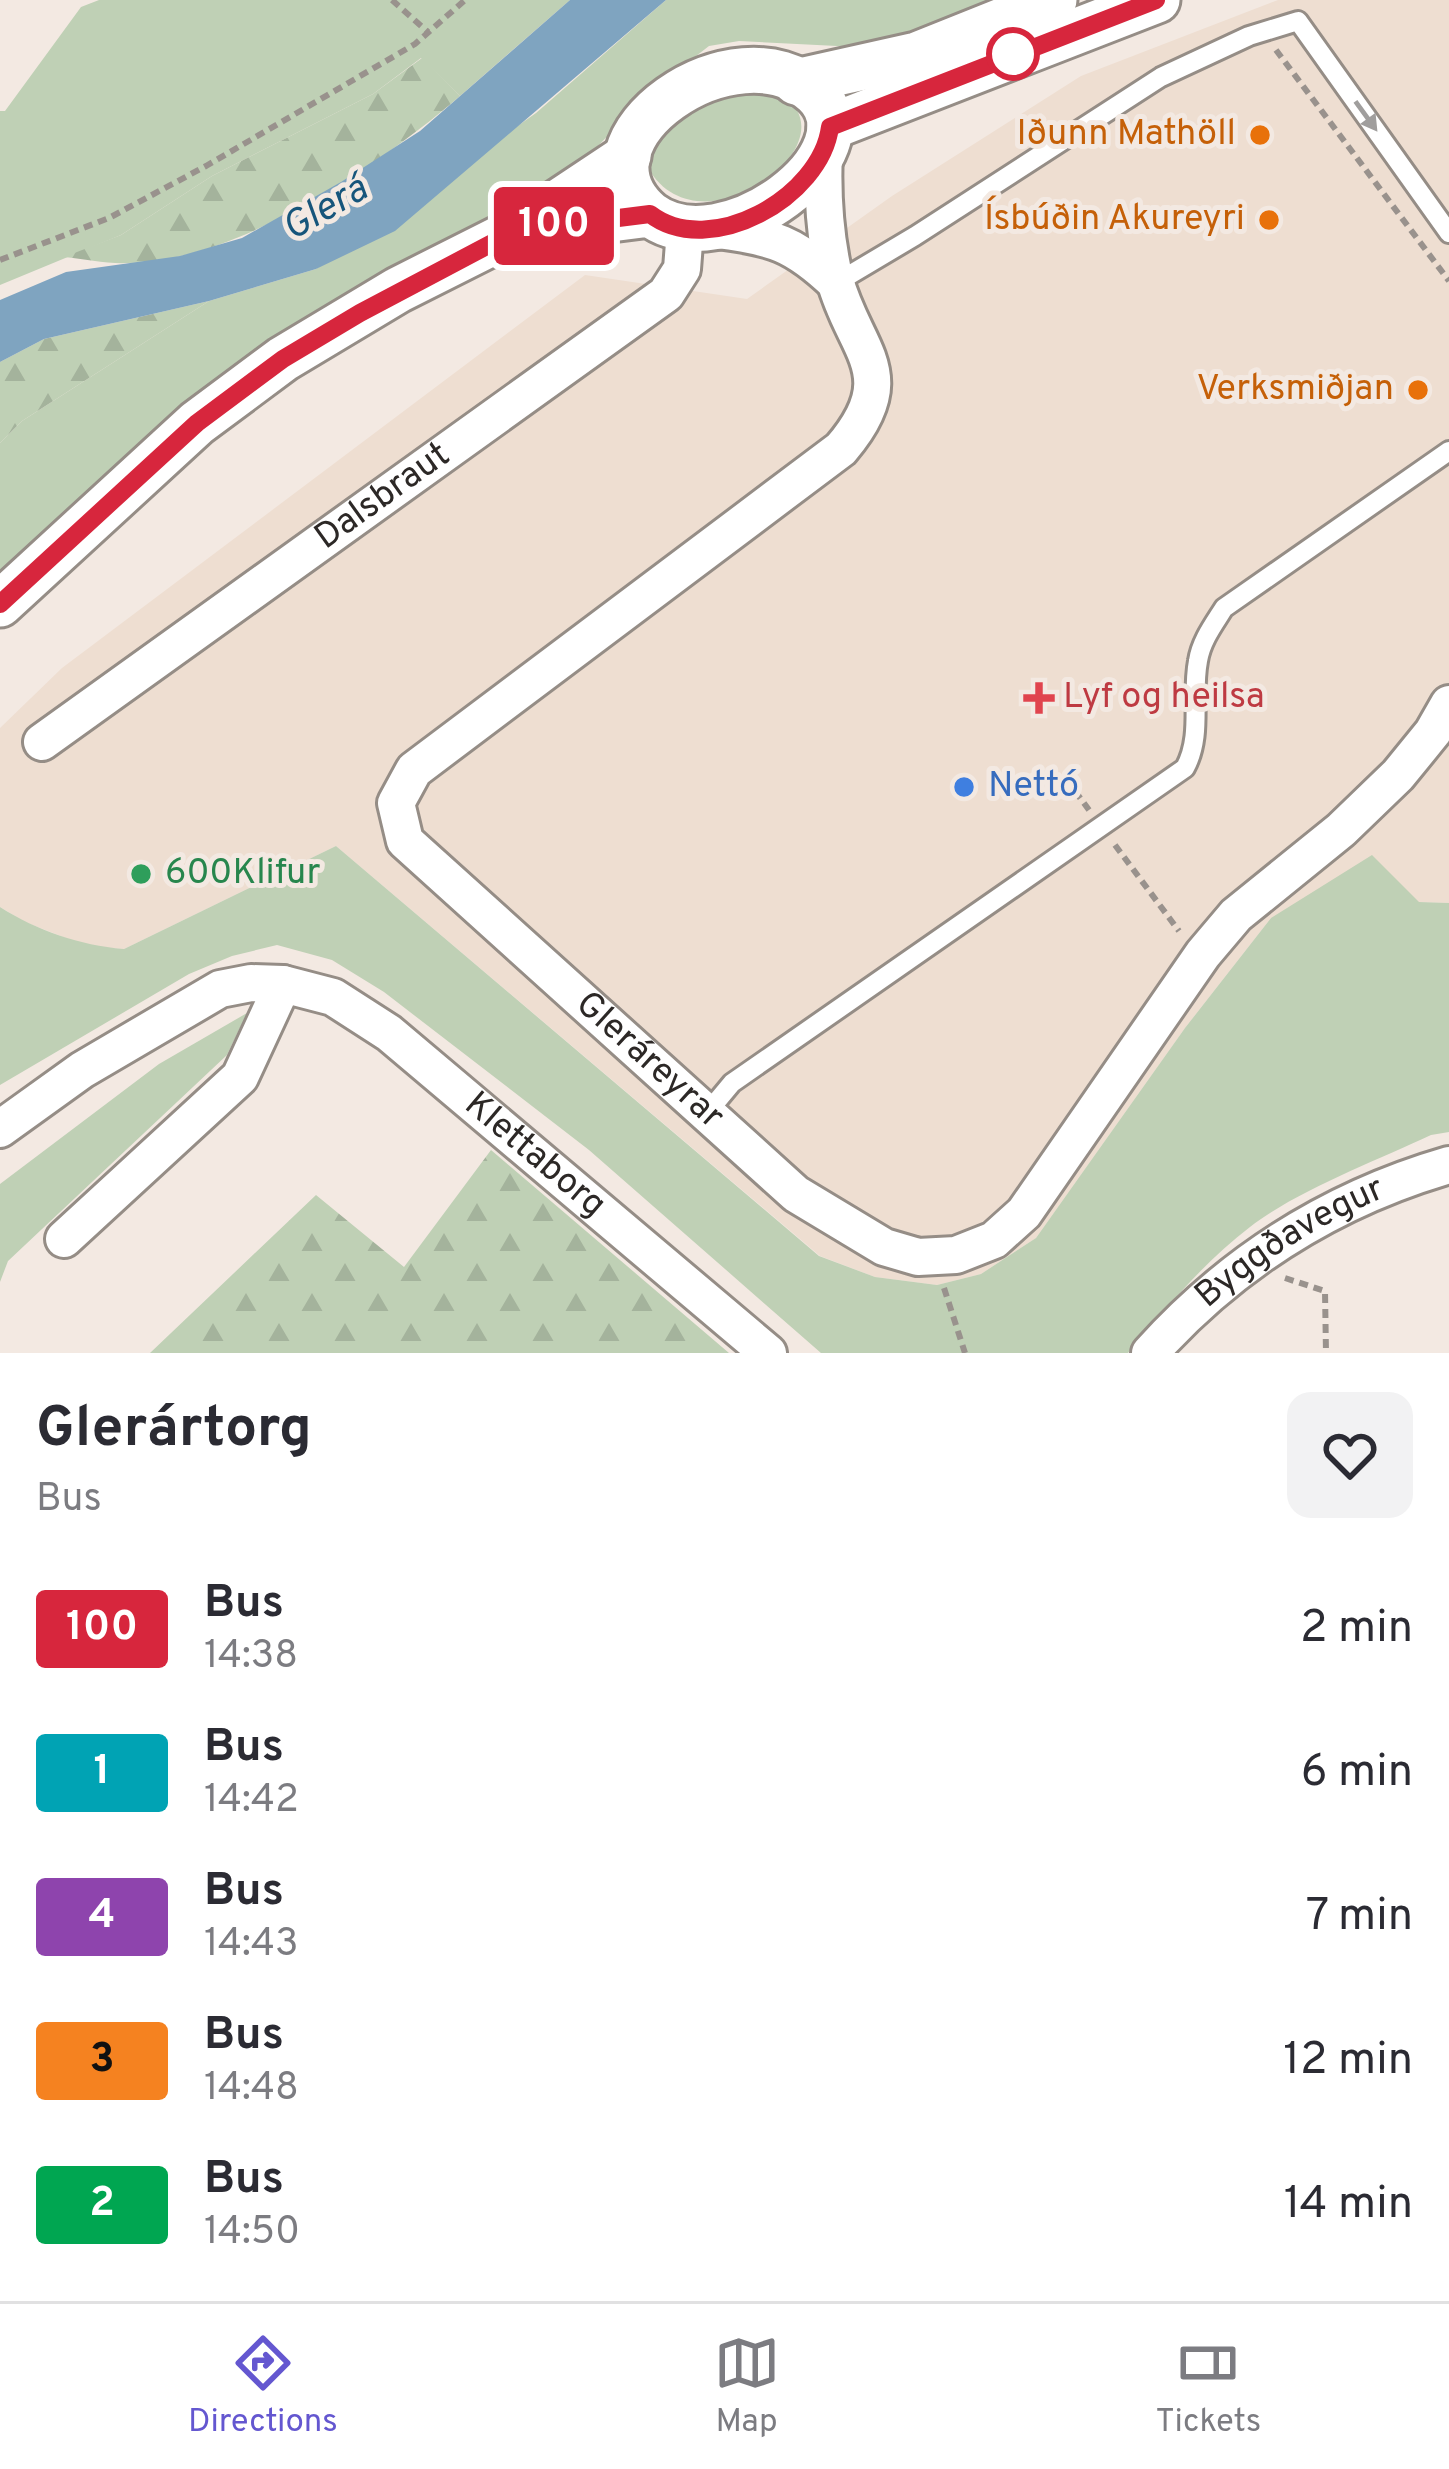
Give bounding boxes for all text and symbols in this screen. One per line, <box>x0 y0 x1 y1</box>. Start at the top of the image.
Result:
unlabelled marker <box>988 29 1038 79</box>
one-way arrow <box>1354 100 1378 132</box>
place label: Iðunn Mathöll <box>1017 112 1236 158</box>
marker: Iðunn Mathöll <box>1247 122 1273 148</box>
water label: Glerá <box>274 165 380 254</box>
line badge: 100 <box>485 187 623 265</box>
place label: Ísbúðin Akureyri <box>984 195 1245 243</box>
text: 100 <box>518 199 590 252</box>
marker: Ísbúðin Akureyri <box>1256 207 1282 233</box>
place label: Verksmiðjan <box>1197 367 1394 413</box>
marker: Verksmiðjan <box>1405 377 1431 403</box>
street label: Dalsbraut <box>307 433 460 561</box>
place label: Lyf og heilsa <box>1063 675 1265 721</box>
marker: Lyf og heilsa <box>1026 685 1052 711</box>
place label: Nettó <box>988 764 1079 810</box>
marker: Nettó <box>951 774 977 800</box>
place label: 600Klifur <box>165 851 320 897</box>
marker: 600Klifur <box>128 861 154 887</box>
street label: Gleráreyrar <box>565 982 733 1140</box>
street label: Klettaborg <box>454 1083 615 1229</box>
street label: Byggðavegur <box>1186 1167 1391 1319</box>
button: heart <box>1287 1392 1413 1518</box>
text: Glerártorg <box>36 1395 312 1467</box>
text: Bus <box>36 1476 102 1525</box>
text: Bus <box>204 1576 284 1633</box>
text: 2 min <box>1300 1601 1413 1658</box>
text: 100 <box>66 1602 138 1655</box>
text: 14:38 <box>204 1633 298 1682</box>
text: Bus <box>204 1720 284 1777</box>
text: 6 min <box>1301 1745 1413 1802</box>
text: 1 <box>94 1746 110 1799</box>
text: 14:42 <box>204 1777 299 1826</box>
text: Bus <box>204 1864 284 1921</box>
text: 7 min <box>1306 1889 1413 1946</box>
text: 4 <box>89 1890 116 1943</box>
text: 14:43 <box>204 1921 298 1970</box>
text: Bus <box>204 2008 284 2065</box>
text: 12 min <box>1283 2033 1413 2090</box>
text: 3 <box>89 2034 115 2087</box>
text: 14:48 <box>204 2065 299 2114</box>
text: Bus <box>204 2152 284 2209</box>
text: 14 min <box>1284 2177 1413 2234</box>
text: 2 <box>89 2178 115 2231</box>
text: 14:50 <box>204 2209 300 2258</box>
tab: Directions <box>188 2330 338 2444</box>
tab: Map <box>714 2330 780 2444</box>
tab: Tickets <box>1155 2330 1261 2444</box>

